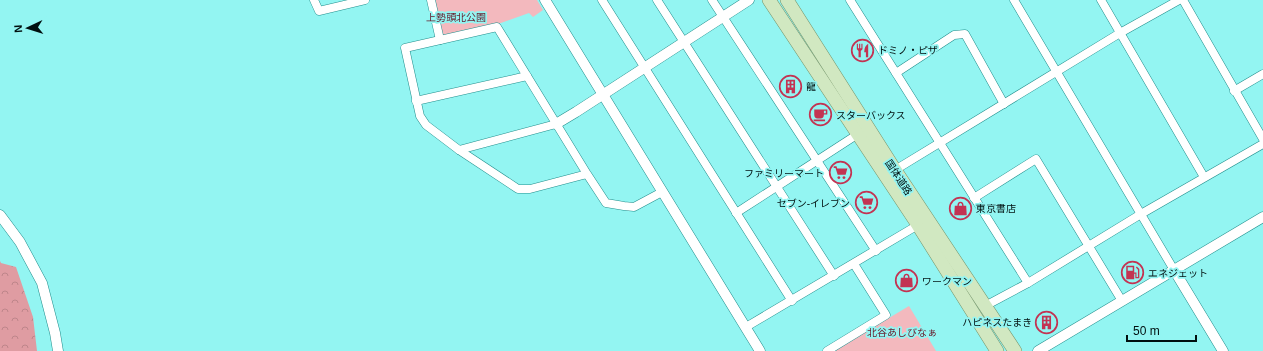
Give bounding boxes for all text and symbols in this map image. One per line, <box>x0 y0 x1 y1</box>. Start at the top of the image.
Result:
north arrow <box>8 8 48 48</box>
park label: 上勢頭北公園 <box>426 12 486 23</box>
text: N <box>12 24 24 33</box>
restaurant icon: ドミノ・ピザ <box>850 37 876 63</box>
place label: ドミノ・ピザ <box>878 45 938 56</box>
building icon: 龍 <box>778 73 804 99</box>
place label: 龍 <box>806 81 816 92</box>
cafe icon: スターバックス <box>808 102 834 128</box>
place label: スターバックス <box>836 110 906 121</box>
street label: 国体道路 <box>883 158 914 197</box>
supermarket icon: ファミリーマート <box>827 160 853 186</box>
place label: ファミリーマート <box>744 168 824 179</box>
supermarket icon: セブン-イレブン <box>853 190 879 216</box>
shop icon: 東京書店 <box>948 195 974 221</box>
place label: セブン-イレブン <box>777 198 850 209</box>
place label: 東京書店 <box>976 203 1016 214</box>
fuel station icon: エネジェット <box>1120 260 1146 286</box>
shop icon: ワークマン <box>893 268 919 294</box>
place label: エネジェット <box>1148 268 1208 279</box>
place label: ワークマン <box>922 276 972 287</box>
building icon: ハピネスたまき <box>1034 309 1060 335</box>
place label: ハピネスたまき <box>962 317 1032 328</box>
scale bar <box>1127 317 1196 343</box>
text: 50 m <box>1133 324 1160 338</box>
park label: 北谷あしびなぁ <box>867 327 937 338</box>

